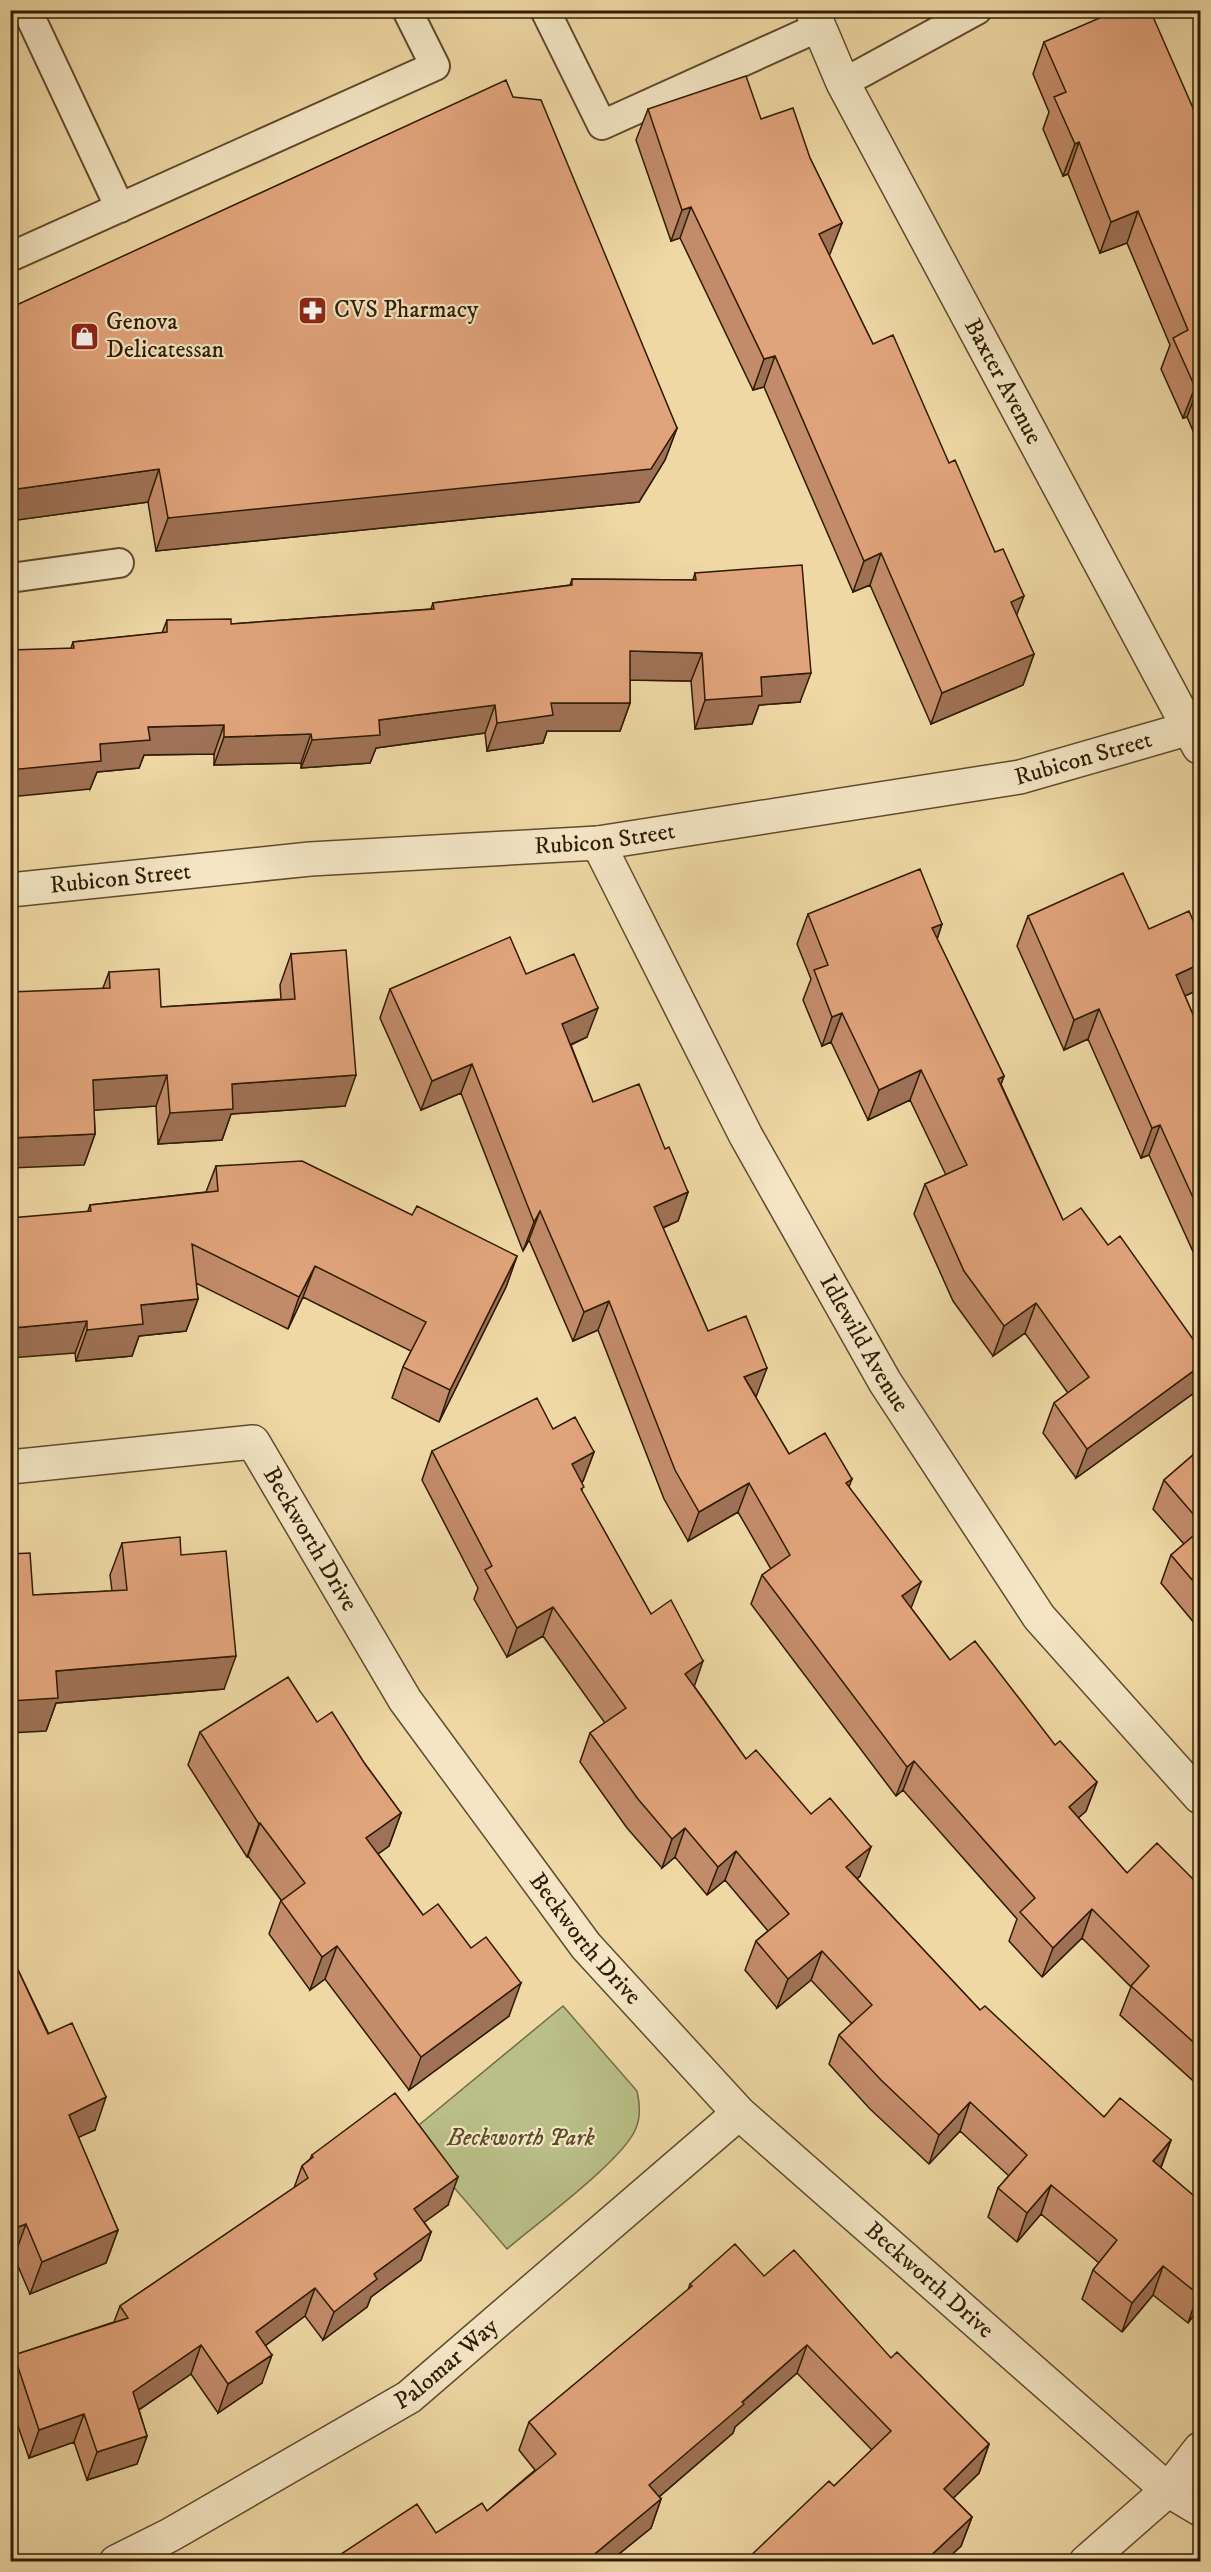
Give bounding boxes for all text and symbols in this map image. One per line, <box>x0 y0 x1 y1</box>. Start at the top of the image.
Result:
pharmacy icon: CVS Pharmacy <box>297 294 329 326</box>
place label: CVS Pharmacy <box>334 295 479 325</box>
place label: Genova Delicatessan <box>106 307 225 365</box>
street label: Baxter Avenue <box>957 314 1049 450</box>
shop icon: Genova Delicatessan <box>69 320 101 352</box>
street label: Rubicon Street <box>1011 725 1156 793</box>
street label: Rubicon Street <box>533 816 677 862</box>
street label: Rubicon Street <box>48 856 193 901</box>
street label: Idlewild Avenue <box>813 1270 916 1418</box>
street label: Beckworth Drive <box>256 1462 364 1617</box>
street label: Beckworth Drive <box>522 1867 648 2011</box>
park label: Beckworth Park <box>446 2123 595 2153</box>
street label: Beckworth Drive <box>859 2215 1000 2345</box>
street label: Palomar Way <box>389 2311 505 2417</box>

